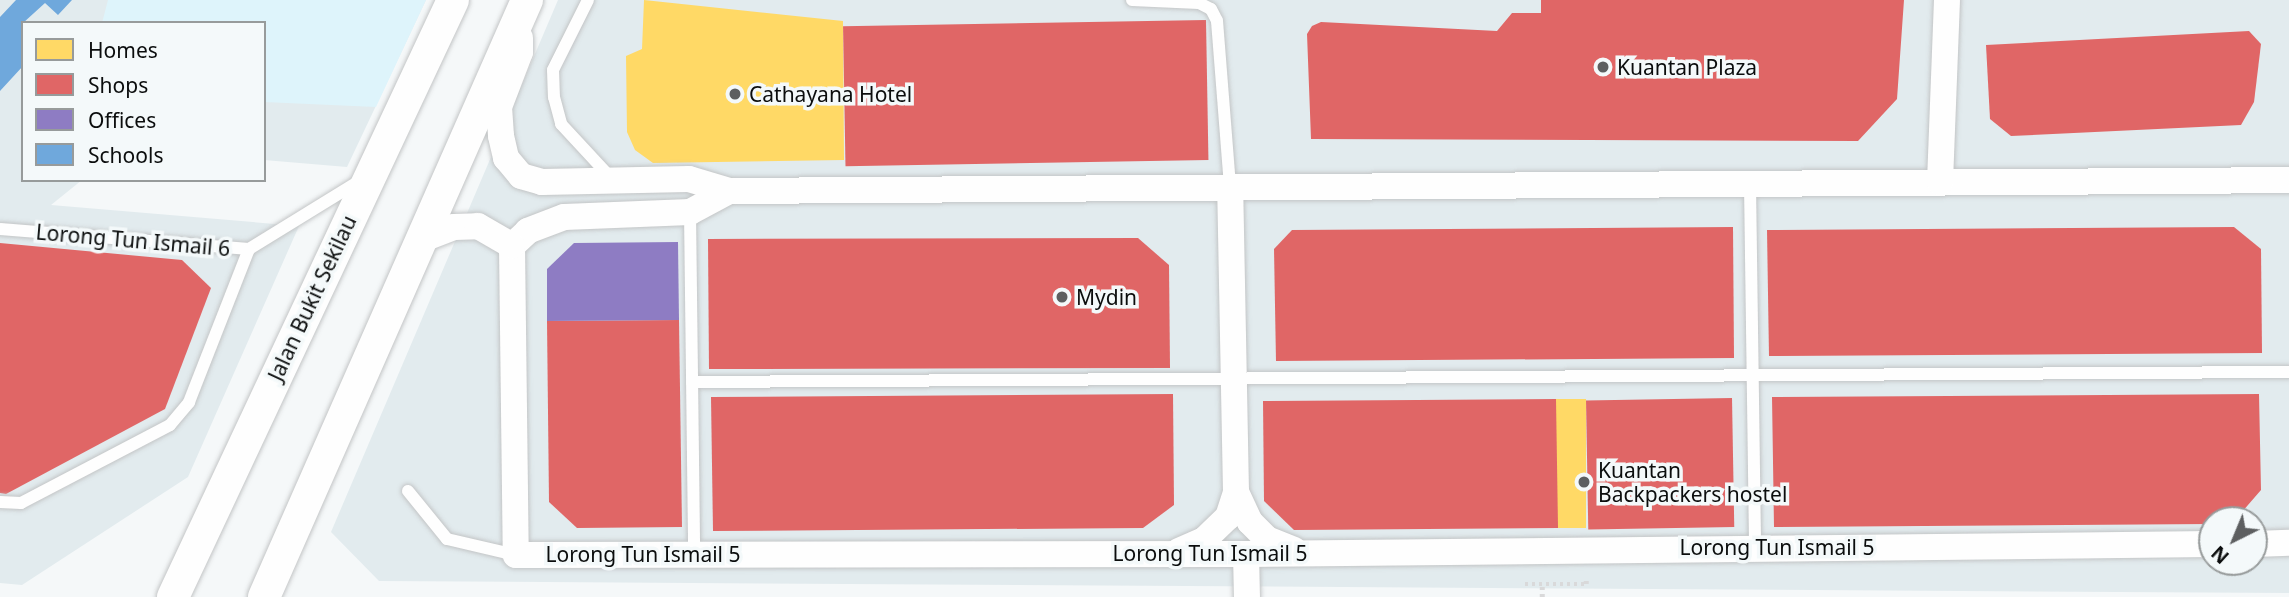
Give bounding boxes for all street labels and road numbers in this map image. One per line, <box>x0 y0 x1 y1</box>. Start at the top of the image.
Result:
street label: Jalan Bukit Sekilau <box>263 211 361 385</box>
street label: Lorong Tun Ismail 6 <box>35 219 231 261</box>
street label: Lorong Tun Ismail 5 <box>1680 534 1874 560</box>
street label: Lorong Tun Ismail 5 <box>1113 540 1307 566</box>
street label: Lorong Tun Ismail 5 <box>546 541 740 567</box>

